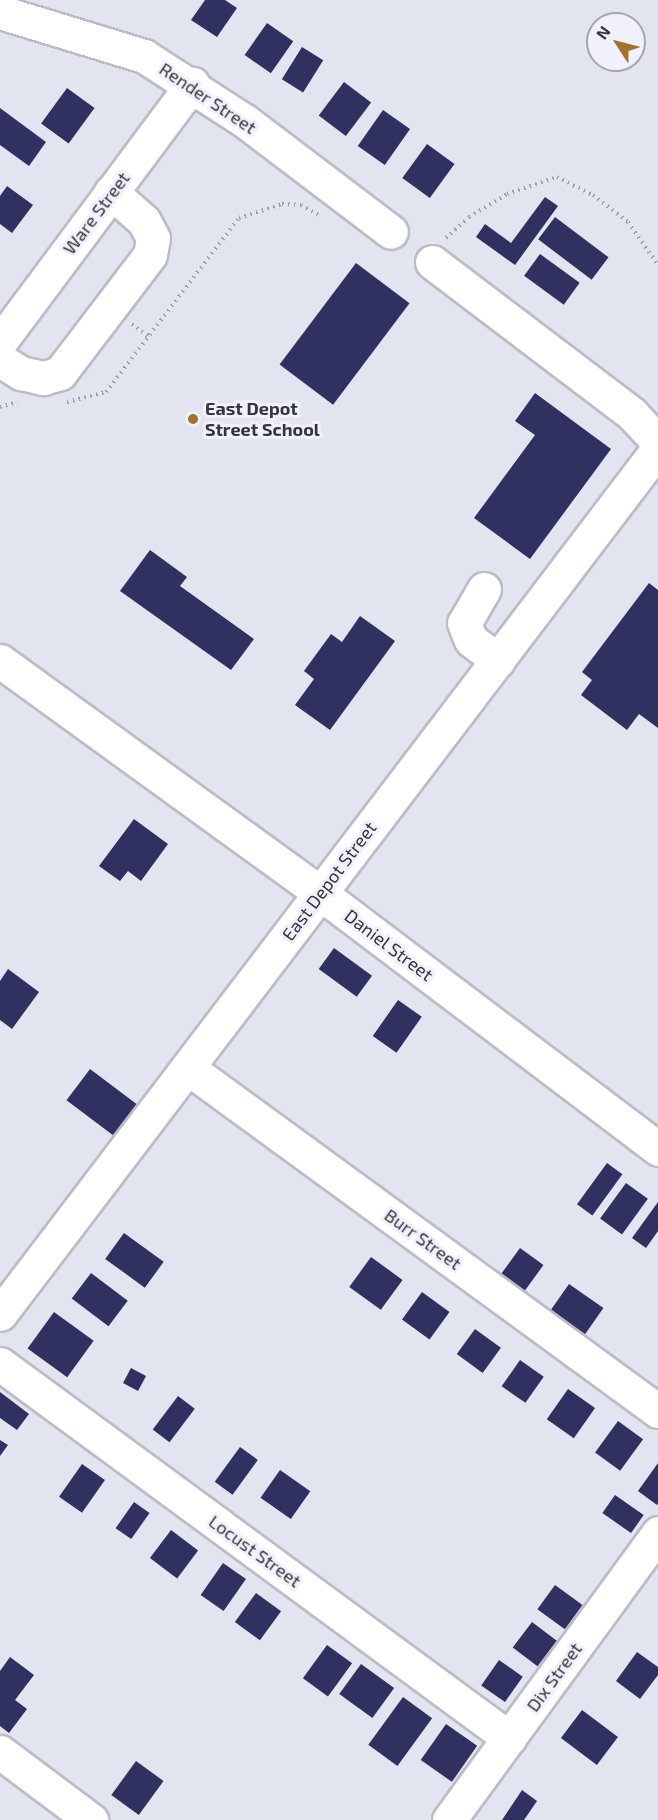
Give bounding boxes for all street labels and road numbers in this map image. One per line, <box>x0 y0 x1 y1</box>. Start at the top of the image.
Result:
street label: Render Street <box>155 58 261 138</box>
street label: Ware Street <box>58 168 134 258</box>
street label: East Depot Street <box>277 817 381 945</box>
street label: Daniel Street <box>340 905 438 985</box>
street label: Burr Street <box>380 1204 466 1274</box>
street label: Locust Street <box>205 1510 305 1592</box>
street label: Dix Street <box>522 1638 586 1716</box>

